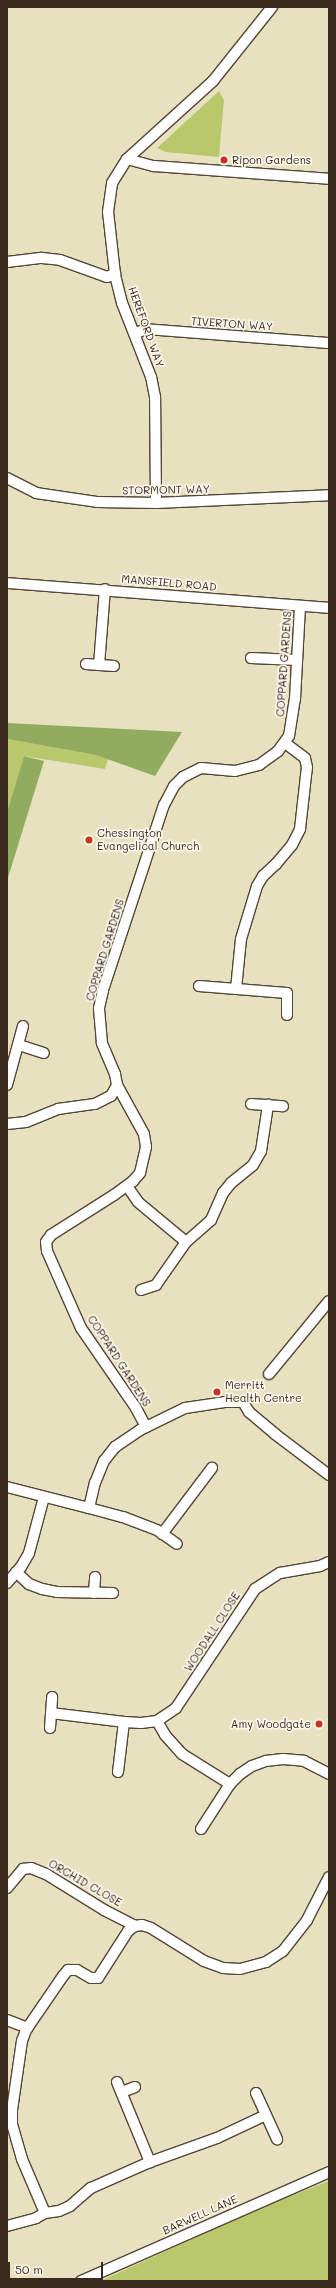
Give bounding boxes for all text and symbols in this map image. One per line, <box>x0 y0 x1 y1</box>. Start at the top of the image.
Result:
place label: Ripon Gardens <box>232 153 311 167</box>
marker: Ripon Gardens <box>219 155 229 165</box>
street label: HEREFORD WAY <box>125 285 167 369</box>
street label: TIVERTON WAY <box>190 315 274 333</box>
street label: STORMONT WAY <box>122 483 210 497</box>
street label: MANSFIELD ROAD <box>121 572 217 594</box>
street label: COPPARD GARDENS <box>274 611 294 717</box>
place label: Chessington Evangelical Church <box>97 827 199 853</box>
marker: Chessington Evangelical Church <box>84 835 94 845</box>
street label: COPPARD GARDENS <box>83 897 127 1003</box>
street label: COPPARD GARDENS <box>85 1313 153 1409</box>
place label: Merritt Health Centre <box>225 1379 302 1405</box>
marker: Merritt Health Centre <box>212 1387 222 1397</box>
street label: WOODALL CLOSE <box>181 1590 243 1674</box>
place label: Amy Woodgate <box>231 1717 311 1731</box>
marker: Amy Woodgate <box>314 1719 324 1729</box>
street label: ORCHID CLOSE <box>46 1857 124 1909</box>
street label: BARWELL LANE <box>161 2193 239 2237</box>
scale bar <box>10 2254 105 2280</box>
text: 50 m <box>15 2261 43 2277</box>

